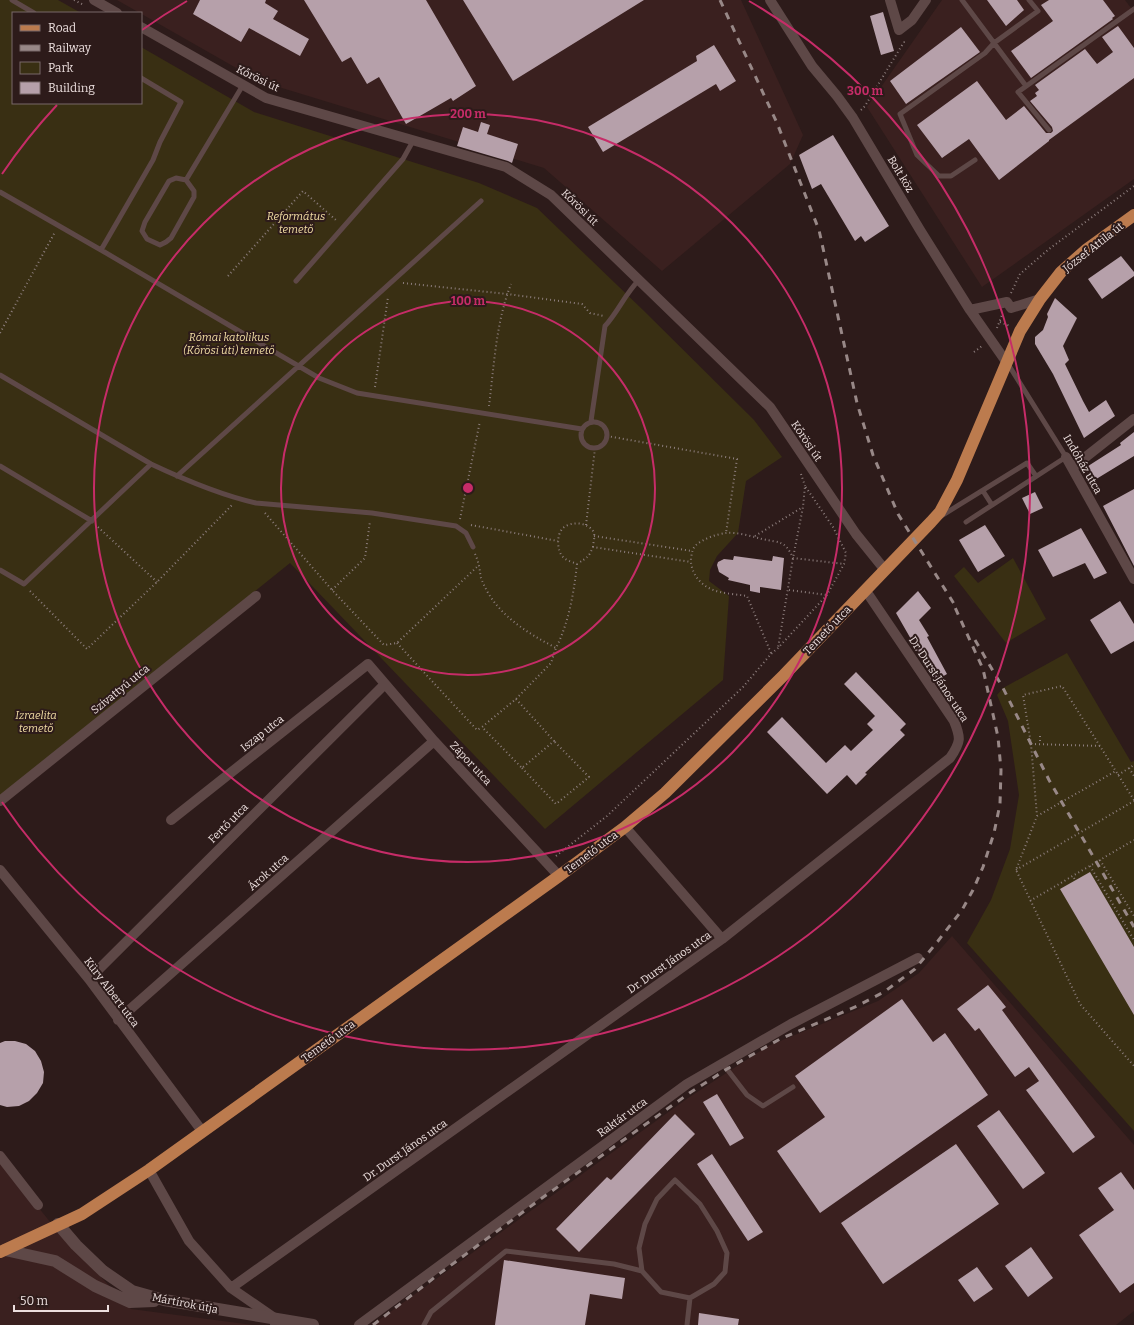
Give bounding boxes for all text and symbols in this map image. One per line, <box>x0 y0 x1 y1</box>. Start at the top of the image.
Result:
legend <box>12 12 142 104</box>
text: Road <box>48 21 76 35</box>
text: Railway <box>48 41 92 55</box>
text: Park <box>48 61 74 75</box>
street label: Kőrösi út <box>234 62 281 94</box>
text: Building <box>48 81 95 95</box>
text: 300 m <box>847 84 883 98</box>
text: 200 m <box>450 107 486 121</box>
street label: Bolt köz <box>885 154 916 195</box>
street label: Kőrösi út <box>559 187 601 228</box>
park label: Református temető <box>267 210 325 236</box>
street label: József Attila út <box>1060 220 1126 276</box>
text: 100 m <box>451 294 486 308</box>
park label: Római katolikus (Kőrösi úti) temető <box>183 331 275 357</box>
street label: Kőrösi út <box>788 419 825 464</box>
street label: Indóház utca <box>1060 432 1105 496</box>
centre of rings <box>461 481 475 495</box>
street label: Temető utca <box>801 603 854 657</box>
street label: Dr. Durst János utca <box>906 634 971 725</box>
street label: Szivattyú utca <box>88 662 152 717</box>
park label: Izraelita temető <box>15 709 57 735</box>
street label: Iszap utca <box>238 713 286 754</box>
street label: Zápor utca <box>447 739 494 788</box>
street label: Fertő utca <box>206 801 251 846</box>
street label: Temető utca <box>562 828 620 877</box>
street label: Árok utca <box>245 851 291 893</box>
street label: Dr. Durst János utca <box>625 929 714 996</box>
street label: Küry Albert utca <box>81 955 142 1030</box>
street label: Temető utca <box>299 1018 358 1065</box>
street label: Raktár utca <box>595 1095 650 1140</box>
street label: Dr. Durst János utca <box>361 1117 450 1184</box>
scale bar <box>14 1287 108 1313</box>
street label: Mártírok útja <box>151 1291 219 1316</box>
text: 50 m <box>20 1294 49 1308</box>

